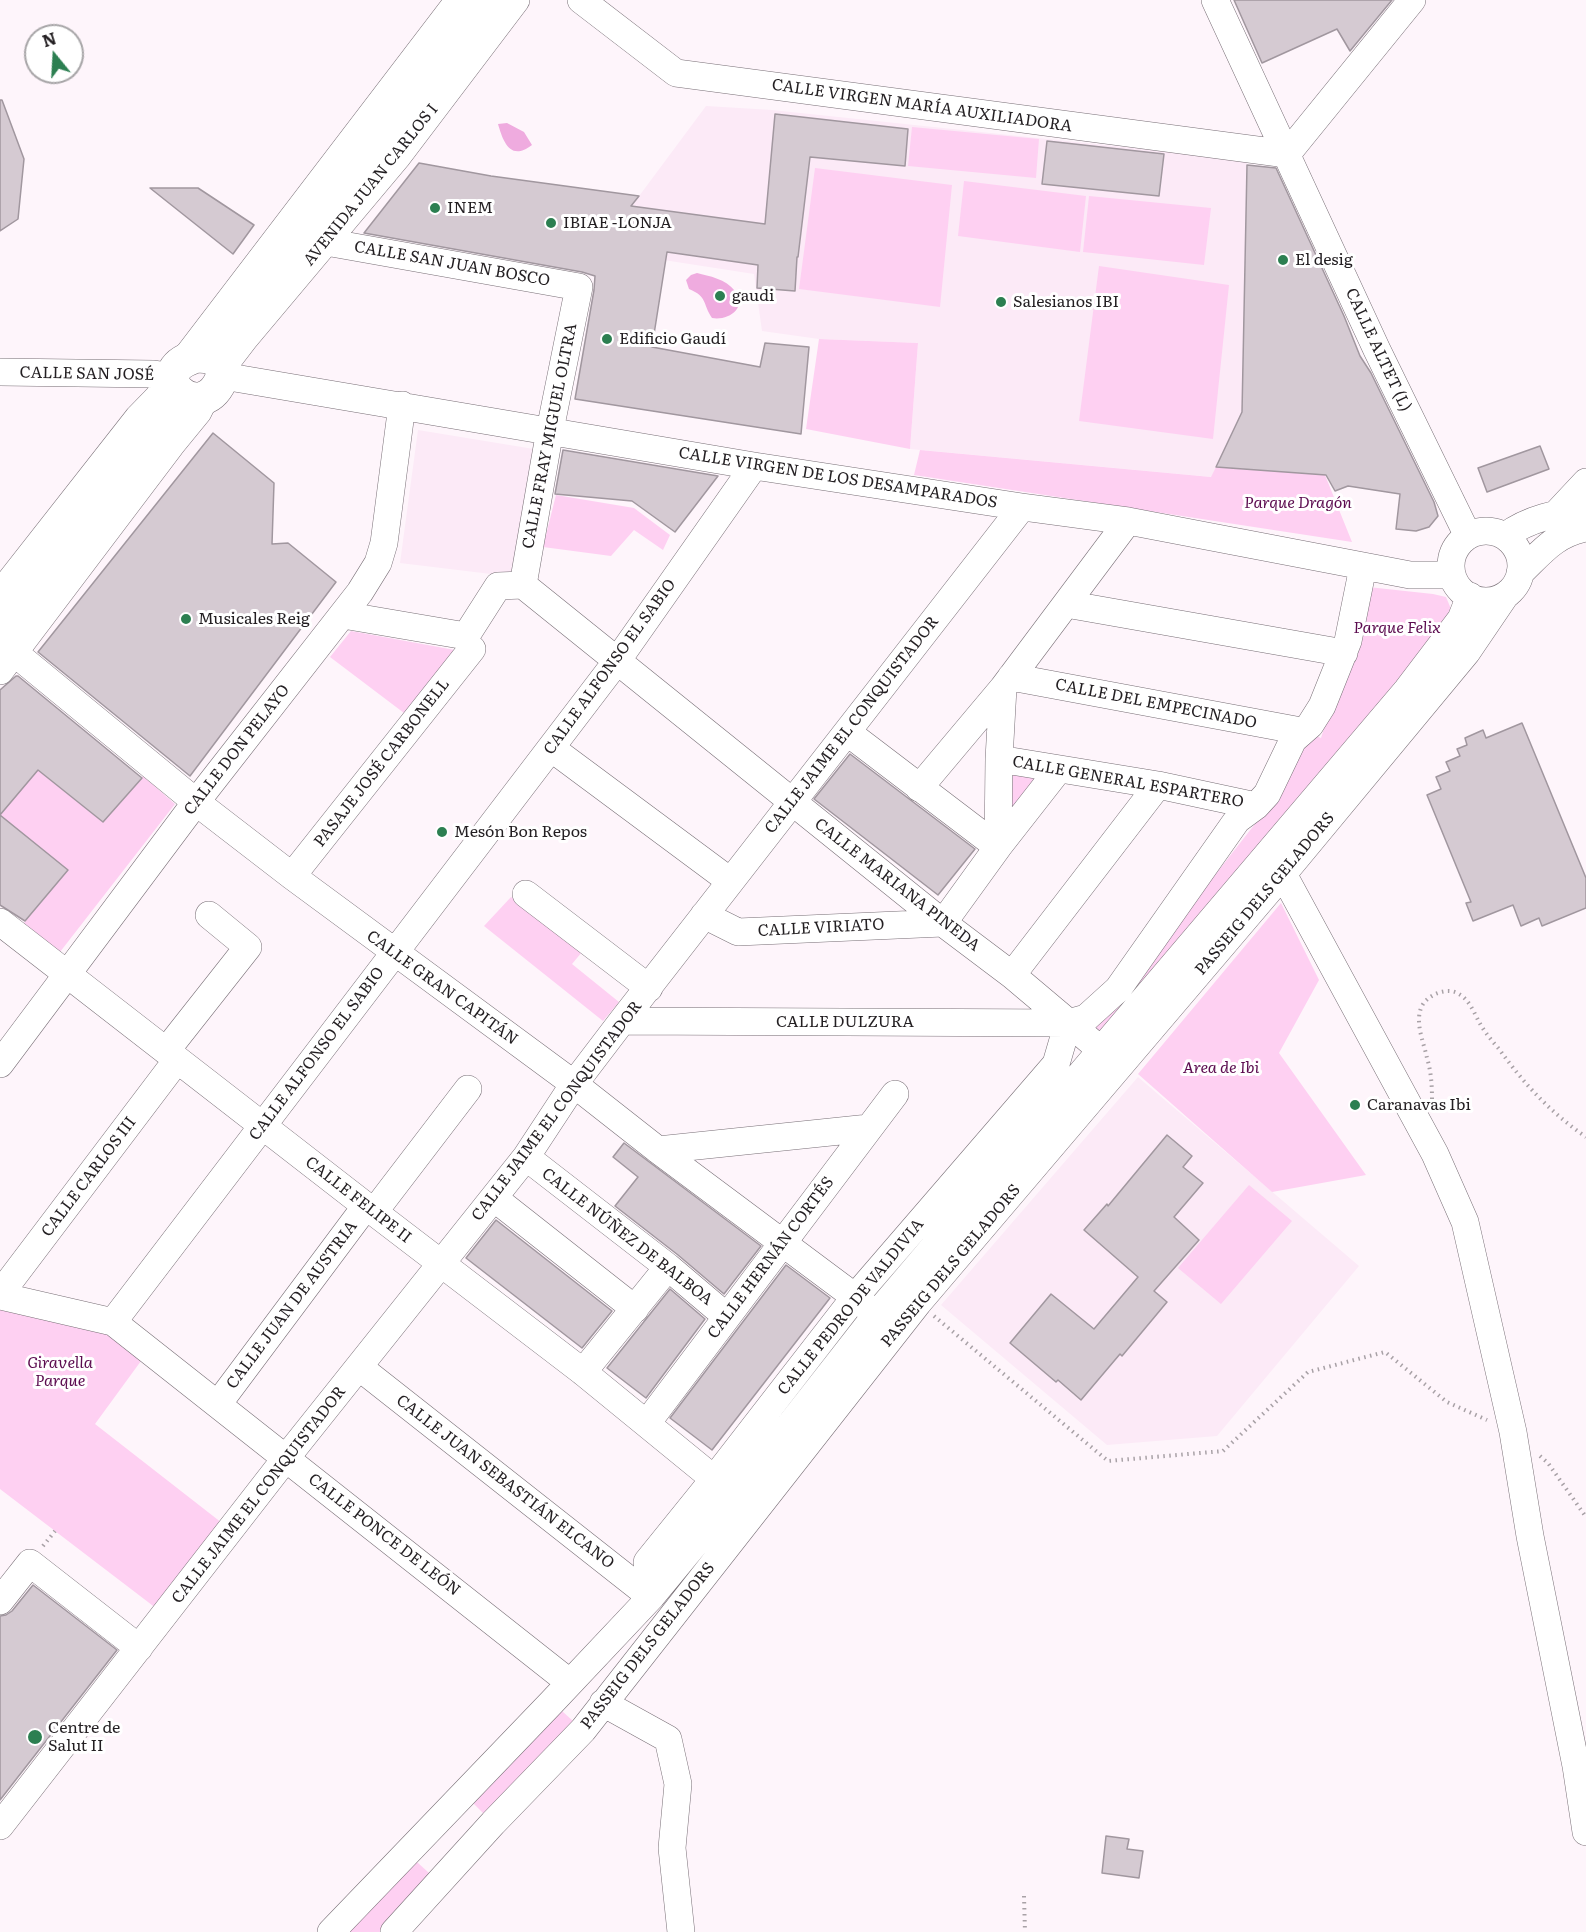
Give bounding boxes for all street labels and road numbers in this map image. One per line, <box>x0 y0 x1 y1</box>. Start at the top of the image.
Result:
street label: CALLE VIRGEN MARÍA AUXILIADORA <box>770 75 1074 137</box>
street label: AVENIDA JUAN CARLOS I <box>300 100 442 270</box>
street label: CALLE SAN JUAN BOSCO <box>353 237 551 291</box>
street label: CALLE ALTET (L) <box>1341 285 1415 415</box>
street label: CALLE FRAY MIGUEL OLTRA <box>519 322 581 550</box>
street label: CALLE SAN JOSÉ <box>19 363 155 385</box>
street label: CALLE VIRGEN DE LOS DESAMPARADOS <box>677 443 999 513</box>
street label: CALLE ALFONSO EL SABIO <box>540 575 680 759</box>
street label: CALLE JAIME EL CONQUISTADOR <box>761 612 943 838</box>
street label: PASAJE JOSÉ CARBONELL <box>310 675 454 851</box>
street label: CALLE DEL EMPECINADO <box>1054 675 1258 733</box>
street label: CALLE DON PELAYO <box>180 681 294 819</box>
street label: CALLE GENERAL ESPARTERO <box>1011 752 1245 812</box>
street label: PASSEIG DELS GELADORS <box>1191 809 1339 979</box>
street label: CALLE MARIANA PINEDA <box>810 814 984 956</box>
street label: CALLE VIRIATO <box>757 915 885 941</box>
street label: CALLE GRAN CAPITÁN <box>363 927 521 1049</box>
street label: CALLE ALFONSO EL SABIO <box>245 963 389 1145</box>
street label: CALLE JAIME EL CONQUISTADOR <box>468 997 646 1225</box>
street label: CALLE DULZURA <box>776 1012 914 1032</box>
street label: CALLE CARLOS III <box>38 1113 140 1241</box>
street label: CALLE FELIPE II <box>301 1153 415 1247</box>
street label: CALLE NÚÑEZ DE BALBOA <box>538 1164 716 1310</box>
street label: CALLE HERNÁN CORTÉS <box>704 1173 838 1343</box>
street label: PASSEIG DELS GELADORS <box>877 1181 1025 1351</box>
street label: CALLE PEDRO DE VALDIVIA <box>774 1215 928 1399</box>
street label: CALLE JUAN DE AUSTRIA <box>222 1217 362 1393</box>
street label: CALLE JAIME EL CONQUISTADOR <box>168 1382 350 1608</box>
street label: CALLE JUAN SEBASTIÁN ELCANO <box>392 1391 618 1573</box>
street label: CALLE PONCE DE LEÓN <box>304 1470 464 1600</box>
street label: PASSEIG DELS GELADORS <box>577 1559 719 1733</box>

